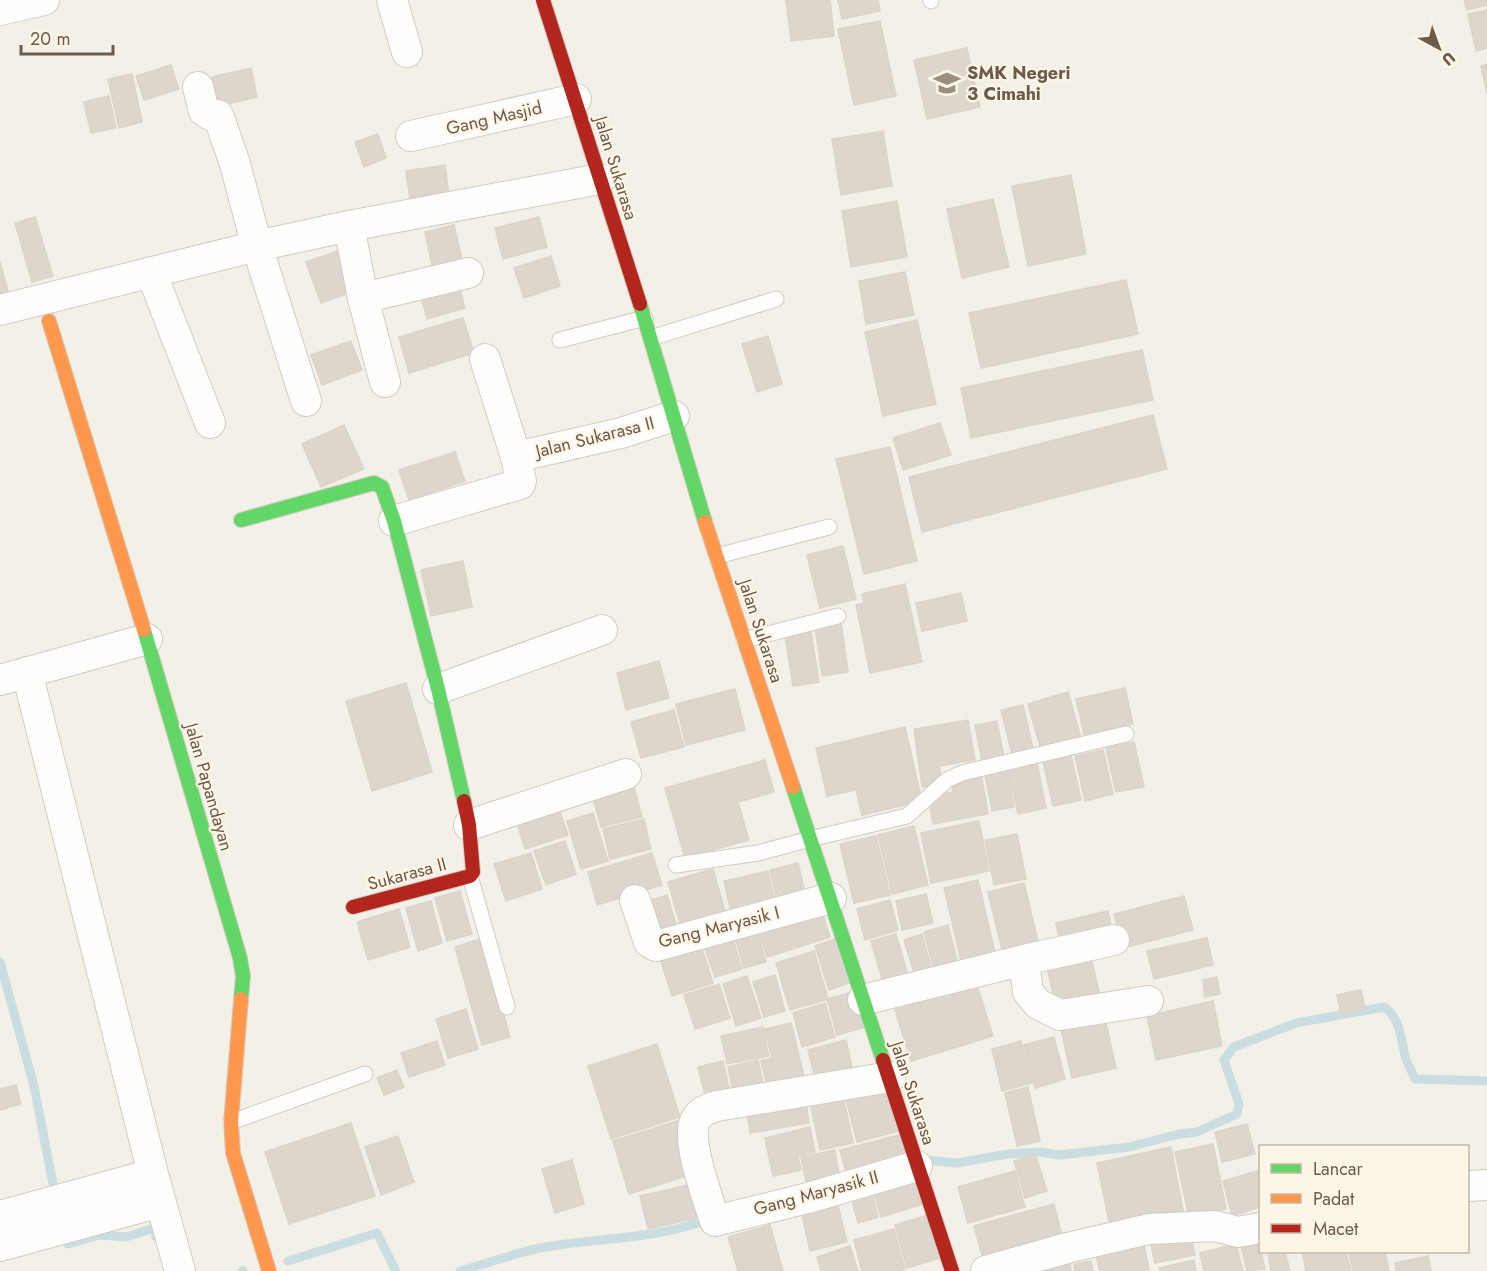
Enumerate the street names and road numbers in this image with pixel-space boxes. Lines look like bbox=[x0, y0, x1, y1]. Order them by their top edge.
street label: Gang Masjid bbox=[443, 94, 545, 142]
street label: Jalan Sukarasa bbox=[587, 111, 644, 223]
street label: Jalan Sukarasa II bbox=[531, 410, 657, 465]
street label: Jalan Sukarasa bbox=[731, 574, 790, 686]
street label: Jalan Papandayan bbox=[178, 718, 240, 854]
street label: Sukarasa II bbox=[365, 851, 449, 897]
street label: Gang Maryasik I bbox=[656, 899, 782, 955]
street label: Jalan Sukarasa bbox=[883, 1036, 942, 1148]
street label: Gang Maryasik II bbox=[751, 1164, 881, 1222]

